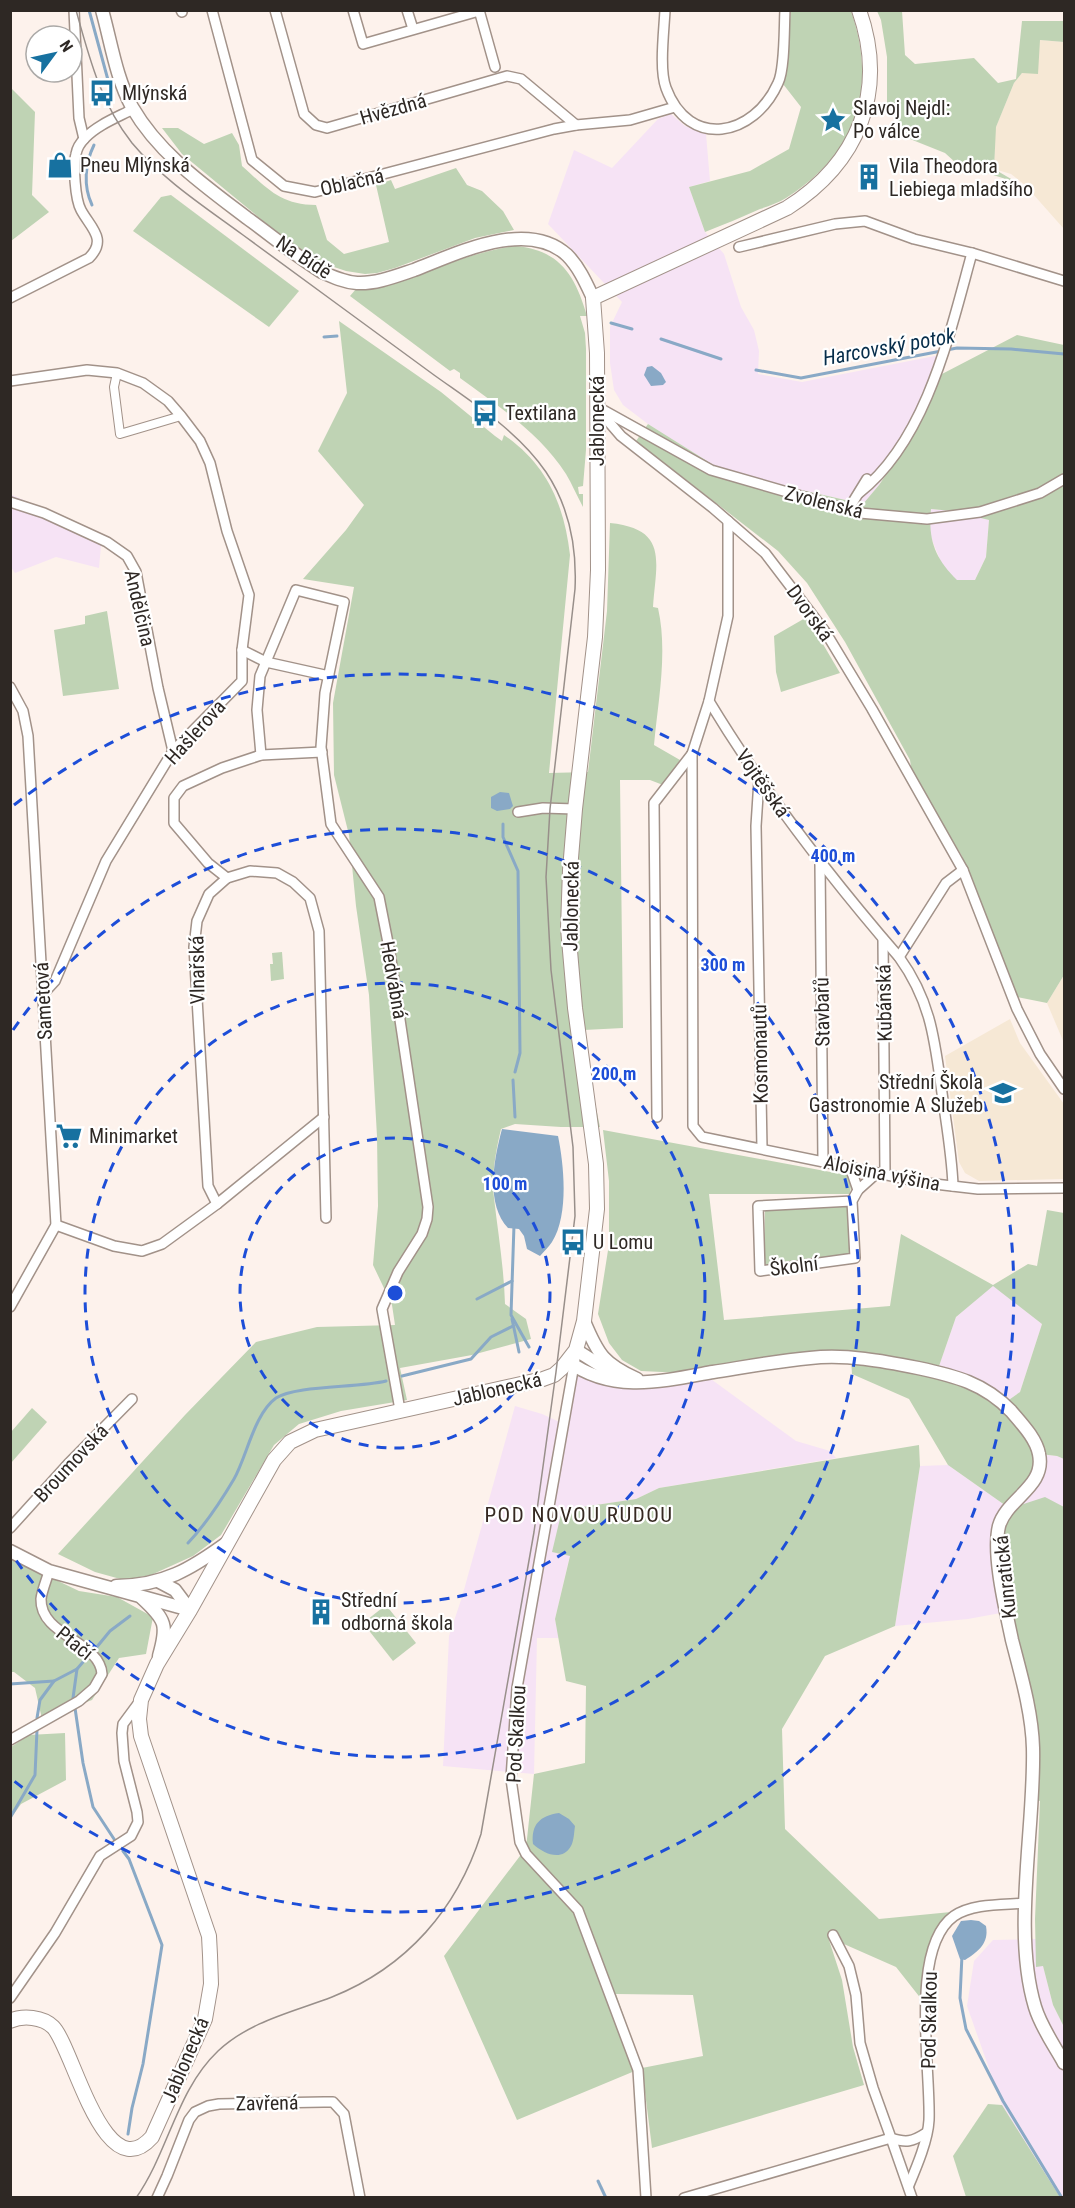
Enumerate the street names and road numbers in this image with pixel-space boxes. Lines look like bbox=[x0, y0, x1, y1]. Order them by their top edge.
street label: Hvězdná bbox=[357, 88, 429, 130]
street label: Oblačná bbox=[318, 163, 386, 201]
street label: Na Bídě bbox=[272, 230, 336, 284]
street label: Jablonecká bbox=[585, 376, 609, 466]
street label: Zvolenská bbox=[782, 481, 866, 523]
street label: Andělčina bbox=[120, 567, 160, 649]
street label: Dvorská bbox=[782, 580, 838, 646]
street label: Hašlerova bbox=[160, 695, 230, 769]
street label: Vojtěšská bbox=[731, 744, 795, 822]
street label: Jablonecká bbox=[558, 860, 584, 952]
street label: Vlnařská bbox=[184, 935, 210, 1005]
street label: Hedvábná bbox=[375, 939, 413, 1021]
street label: Sametová bbox=[29, 961, 57, 1041]
street label: Kubánská bbox=[871, 964, 897, 1042]
street label: Stavbařů bbox=[809, 977, 835, 1047]
street label: Kosmonautů bbox=[747, 1004, 773, 1104]
street label: Aloisina výšina bbox=[822, 1150, 942, 1196]
street label: Školní bbox=[769, 1251, 821, 1281]
street label: Jablonecká bbox=[450, 1367, 544, 1411]
street label: Broumovská bbox=[29, 1419, 113, 1507]
street label: Kunratická bbox=[989, 1534, 1021, 1620]
street label: Ptačí bbox=[52, 1621, 99, 1666]
street label: Pod Skalkou bbox=[501, 1685, 531, 1783]
street label: Pod Skalkou bbox=[916, 1971, 942, 2069]
street label: Jablonecká bbox=[156, 2014, 214, 2106]
street label: Zavřená bbox=[235, 2090, 299, 2116]

